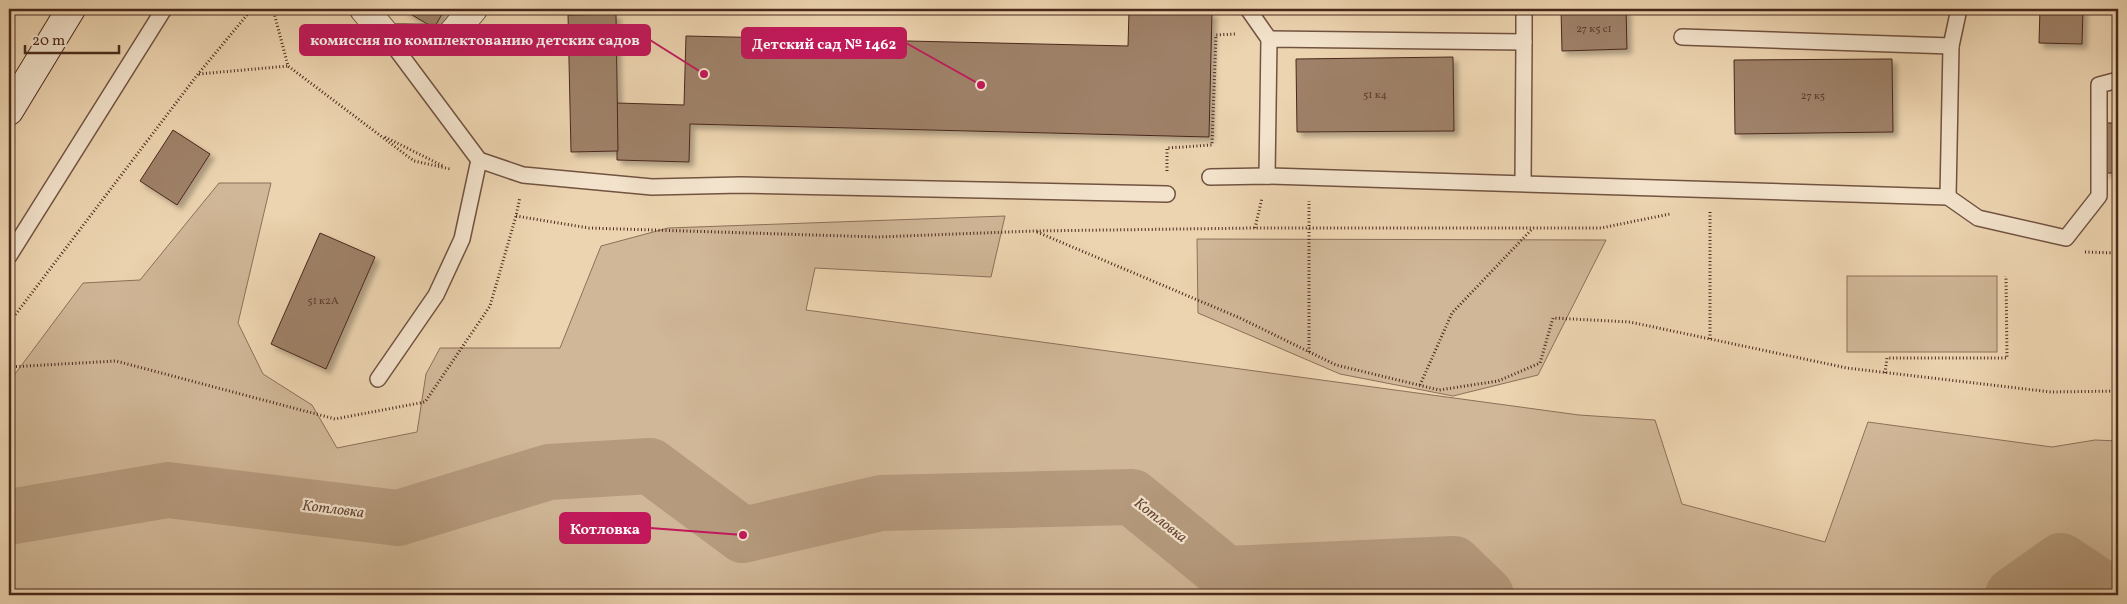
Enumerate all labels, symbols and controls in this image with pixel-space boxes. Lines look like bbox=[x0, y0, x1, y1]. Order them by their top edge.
scale bar bbox=[25, 22, 119, 54]
house number: 27 к5 с1 bbox=[1576, 22, 1612, 37]
callout: комиссия по комплектованию детских садов bbox=[300, 25, 650, 55]
callout: Детский сад № 1462 bbox=[742, 28, 906, 58]
text: 20 m bbox=[32, 31, 65, 52]
text: комиссия по комплектованию детских садов bbox=[310, 31, 640, 52]
text: Детский сад № 1462 bbox=[752, 35, 896, 56]
house number: 51 к4 bbox=[1363, 88, 1388, 103]
house number: 27 к5 bbox=[1801, 89, 1825, 104]
house number: 51 к2А bbox=[307, 294, 339, 309]
water label: Котловка bbox=[1129, 494, 1191, 548]
water label: Котловка bbox=[301, 496, 365, 524]
callout: Котловка bbox=[560, 513, 650, 543]
text: Котловка bbox=[570, 520, 640, 541]

